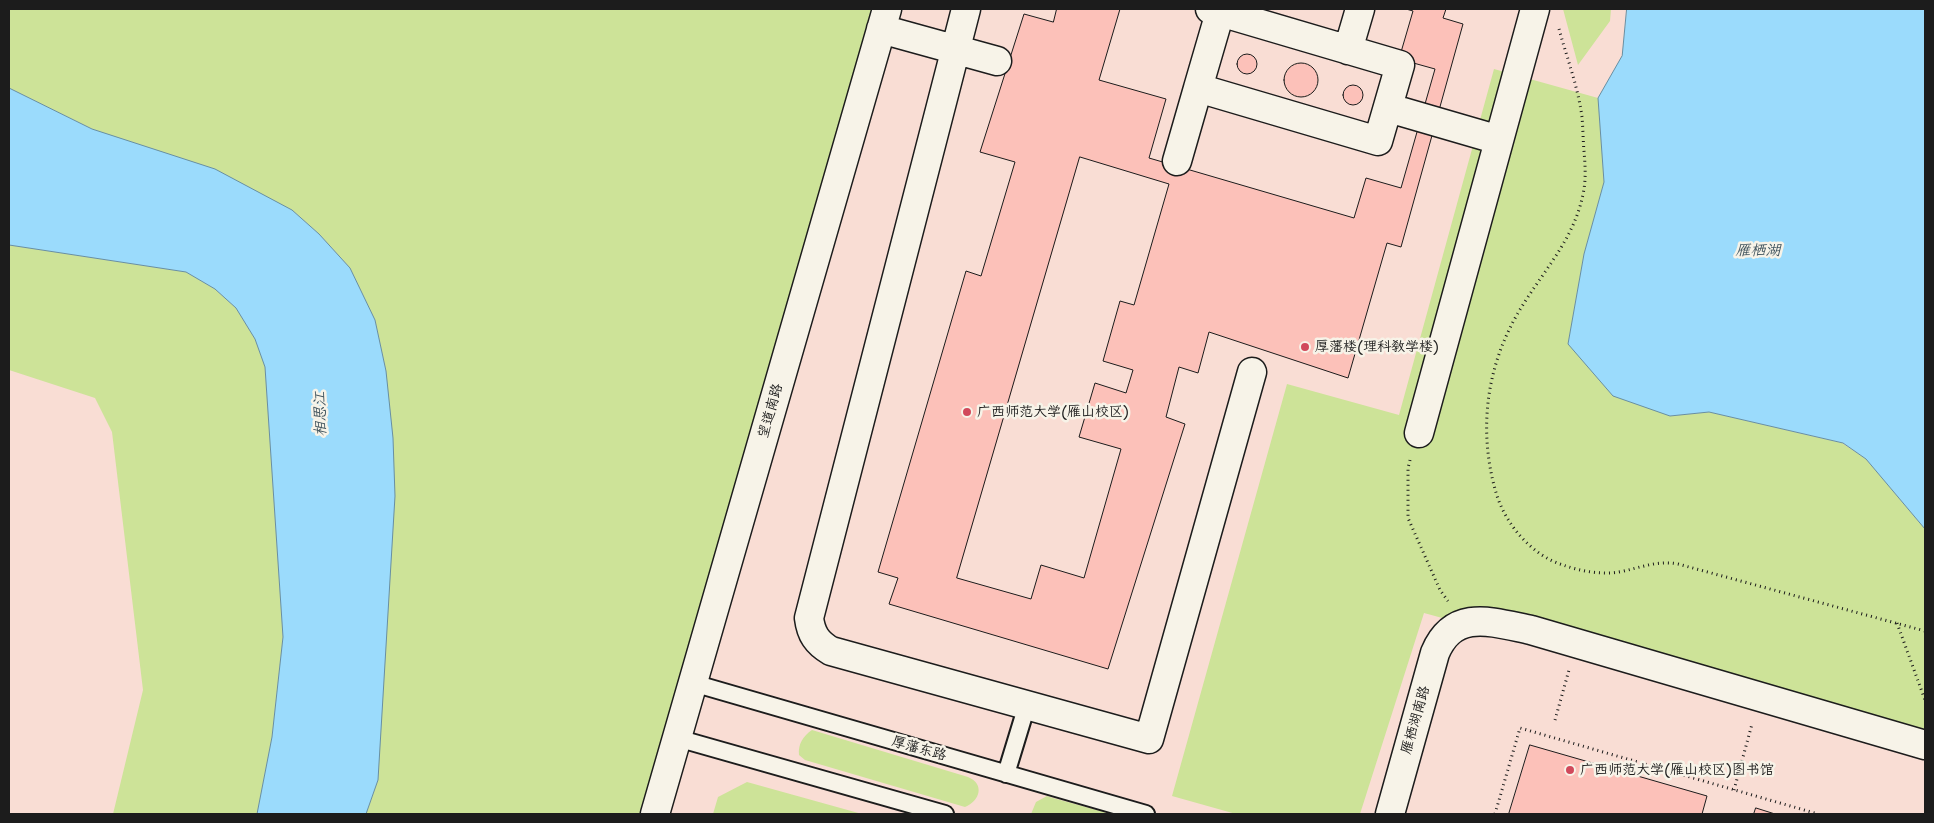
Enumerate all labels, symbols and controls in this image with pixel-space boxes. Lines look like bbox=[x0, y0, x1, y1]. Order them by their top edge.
water label: 雁栖湖 bbox=[1736, 242, 1780, 260]
place label: 厚藩楼(理科教学楼) bbox=[1315, 339, 1439, 355]
marker: 厚藩楼(理科教学楼) bbox=[1299, 341, 1311, 353]
street label: 望道南路 bbox=[755, 382, 787, 440]
water label: 相思江 bbox=[312, 391, 330, 437]
place label: 广西师范大学(雁山校区) bbox=[977, 404, 1129, 420]
marker: 广西师范大学(雁山校区) bbox=[961, 406, 973, 418]
street label: 雁栖湖南路 bbox=[1398, 684, 1434, 756]
street label: 厚藩东路 bbox=[890, 733, 948, 765]
place label: 广西师范大学(雁山校区)图书馆 bbox=[1580, 762, 1774, 778]
marker: 广西师范大学(雁山校区)图书馆 bbox=[1564, 764, 1576, 776]

